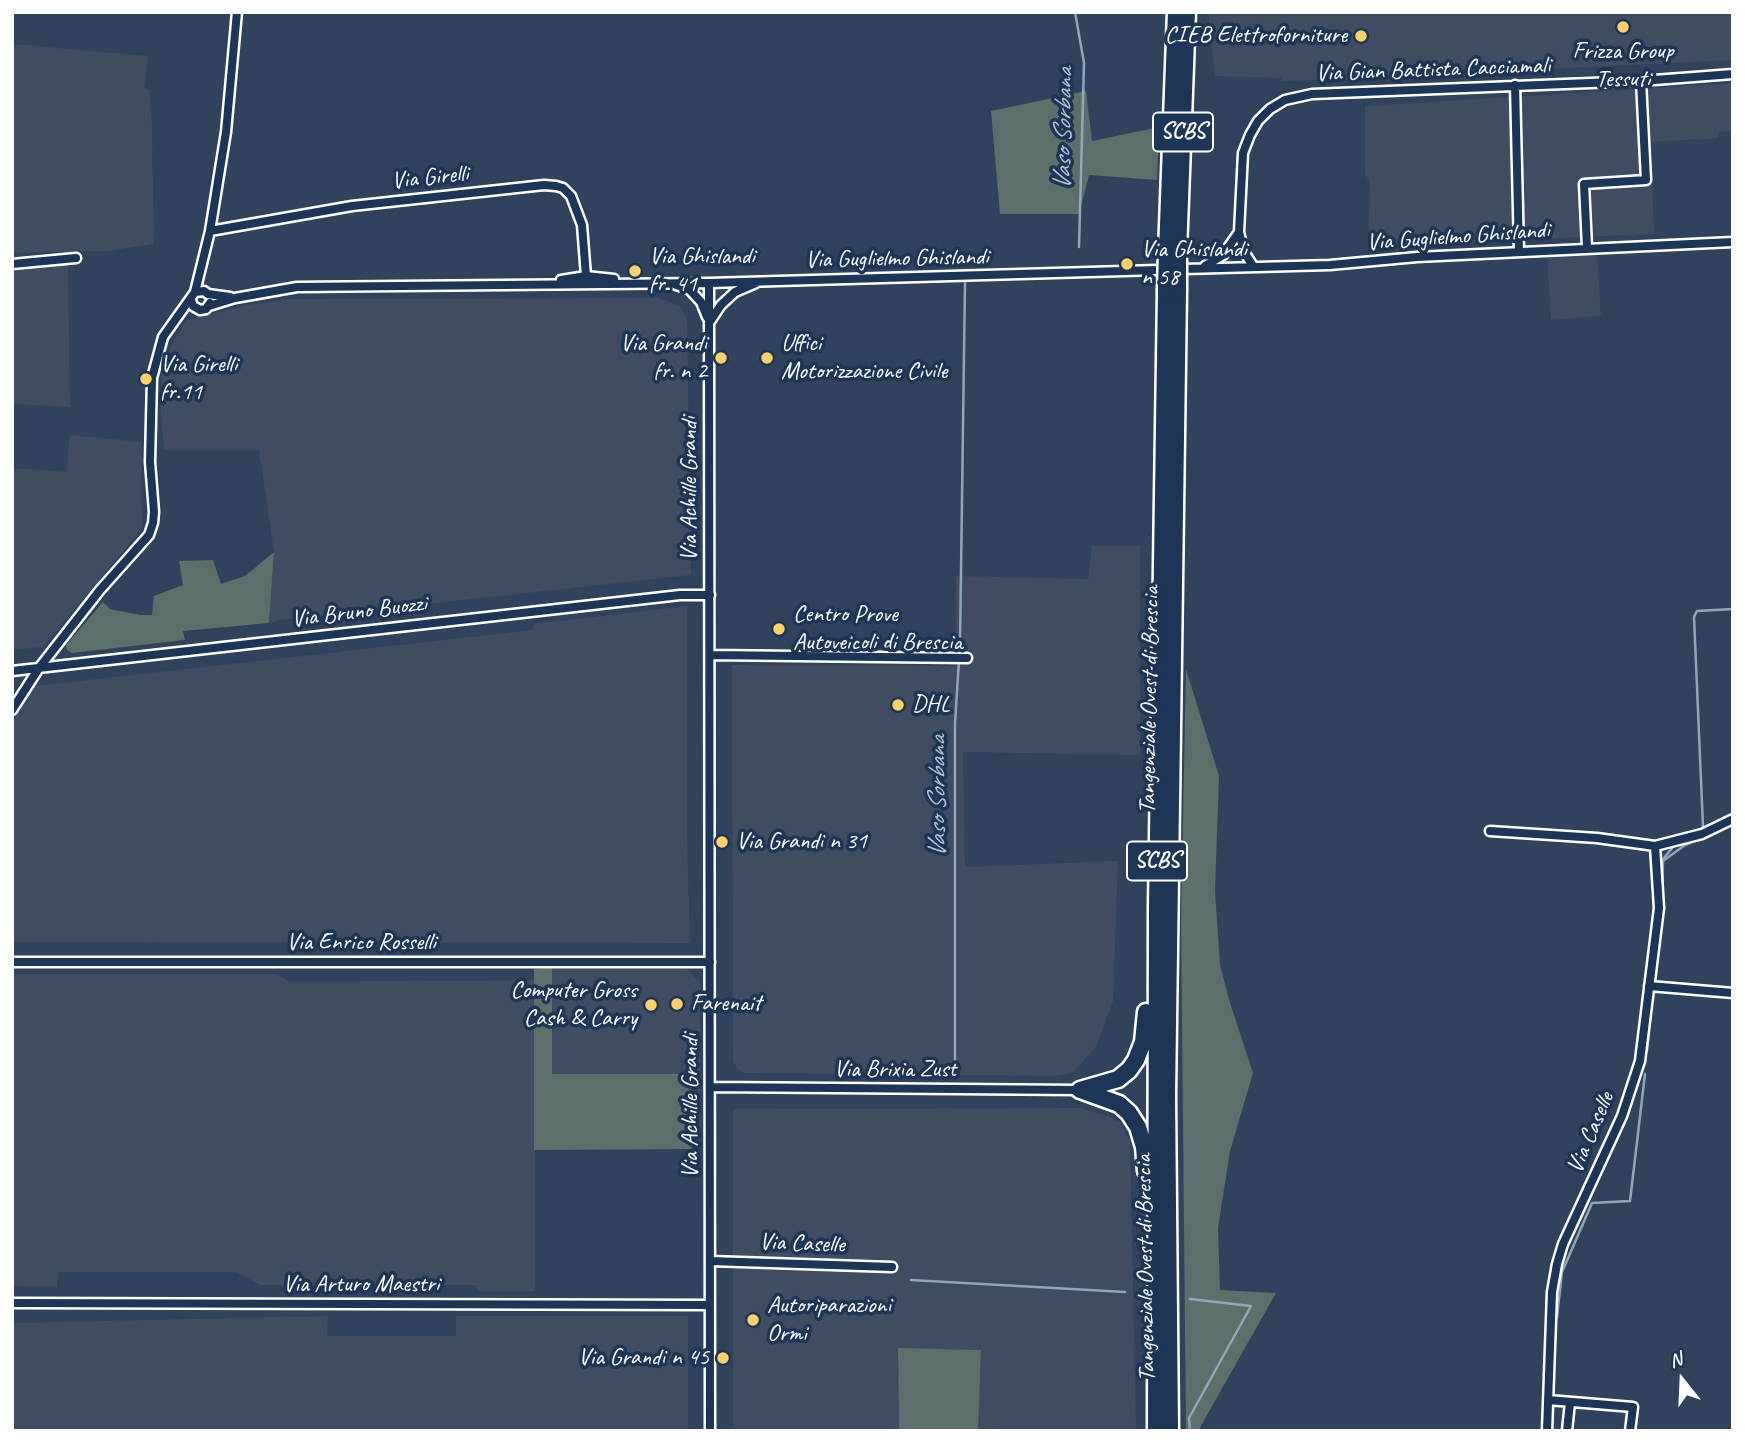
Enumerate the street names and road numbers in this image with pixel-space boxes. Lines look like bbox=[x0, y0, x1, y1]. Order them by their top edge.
street label: Via Gian Battista Cacciamali bbox=[1315, 52, 1551, 88]
road number: SCBS bbox=[1153, 113, 1213, 152]
street label: Via Girelli bbox=[390, 160, 470, 196]
street label: Via Guglielmo Ghislandi bbox=[1365, 216, 1551, 258]
street label: Via Guglielmo Ghislandi bbox=[805, 243, 989, 275]
street label: Via Achille Grandi bbox=[676, 417, 704, 561]
street label: Tangenziale Ovest di Brescia bbox=[1134, 586, 1166, 814]
street label: Via Bruno Buozzi bbox=[290, 589, 428, 635]
road number: SCBS bbox=[1127, 842, 1187, 880]
street label: Via Enrico Rosselli bbox=[286, 929, 436, 957]
street label: Via Achille Grandi bbox=[677, 1034, 705, 1178]
street label: Via Brixia Zust bbox=[834, 1056, 956, 1084]
street label: Via Caselle bbox=[1561, 1088, 1621, 1178]
street label: Tangenziale Ovest di Brescia bbox=[1130, 1154, 1162, 1382]
street label: Via Caselle bbox=[759, 1228, 845, 1260]
street label: Via Arturo Maestri bbox=[283, 1271, 439, 1299]

